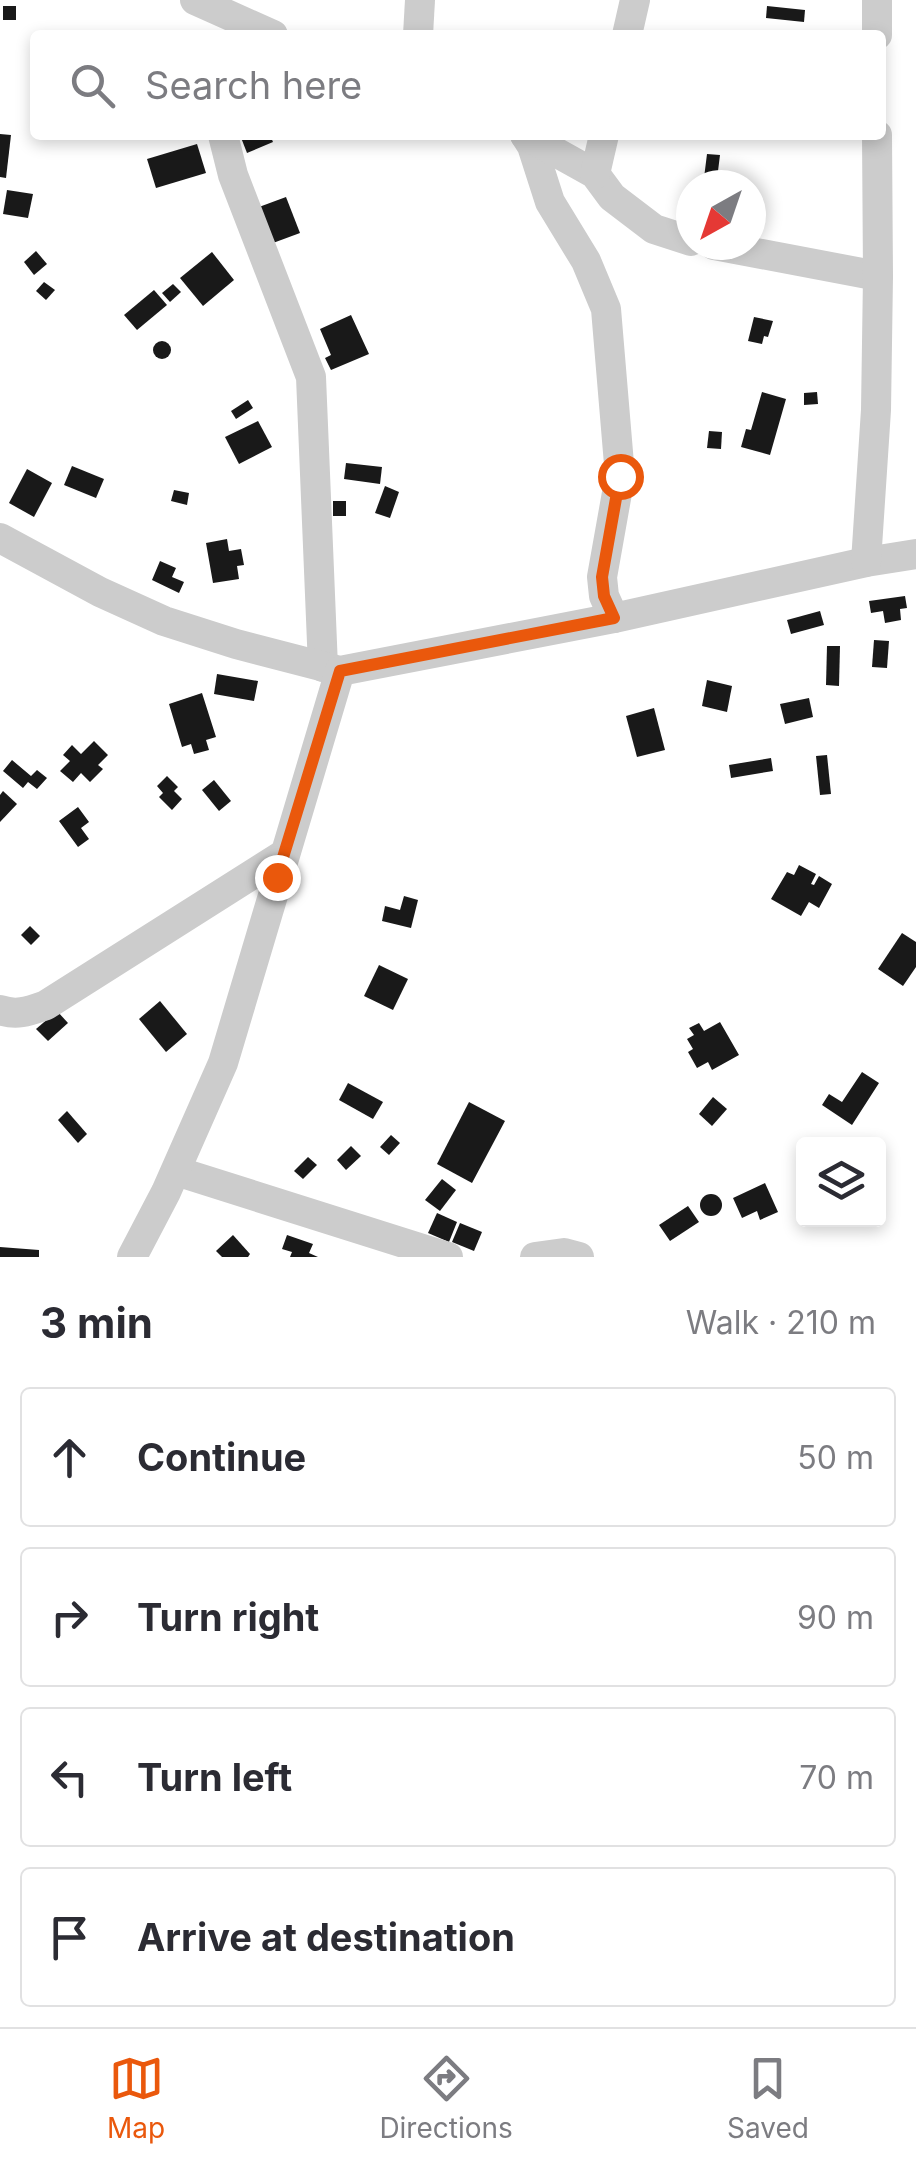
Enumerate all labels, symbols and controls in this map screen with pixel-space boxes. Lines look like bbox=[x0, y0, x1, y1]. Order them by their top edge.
search box bbox=[30, 30, 886, 140]
icon: search bbox=[65, 58, 120, 113]
text: Search here bbox=[145, 62, 362, 108]
north arrow bbox=[676, 170, 766, 260]
route start bbox=[598, 454, 644, 500]
route end bbox=[255, 855, 301, 901]
map controls bbox=[796, 1137, 886, 1227]
button: layers bbox=[796, 1137, 886, 1227]
text: 3 min bbox=[40, 1297, 153, 1348]
text: Walk · 210 m bbox=[686, 1303, 876, 1342]
icon: ahead bbox=[42, 1430, 97, 1485]
text: Continue bbox=[137, 1434, 306, 1480]
text: 50 m bbox=[797, 1438, 874, 1477]
icon: right bbox=[42, 1590, 97, 1645]
text: Turn right bbox=[137, 1594, 319, 1640]
text: 90 m bbox=[797, 1598, 874, 1637]
icon: left bbox=[42, 1750, 97, 1805]
text: Turn left bbox=[137, 1754, 292, 1800]
text: 70 m bbox=[799, 1758, 874, 1797]
icon: arrive bbox=[42, 1910, 97, 1965]
text: Arrive at destination bbox=[137, 1914, 515, 1960]
tab: Map bbox=[107, 2051, 165, 2145]
tab: Directions bbox=[379, 2051, 513, 2145]
tab: Saved bbox=[727, 2051, 809, 2145]

